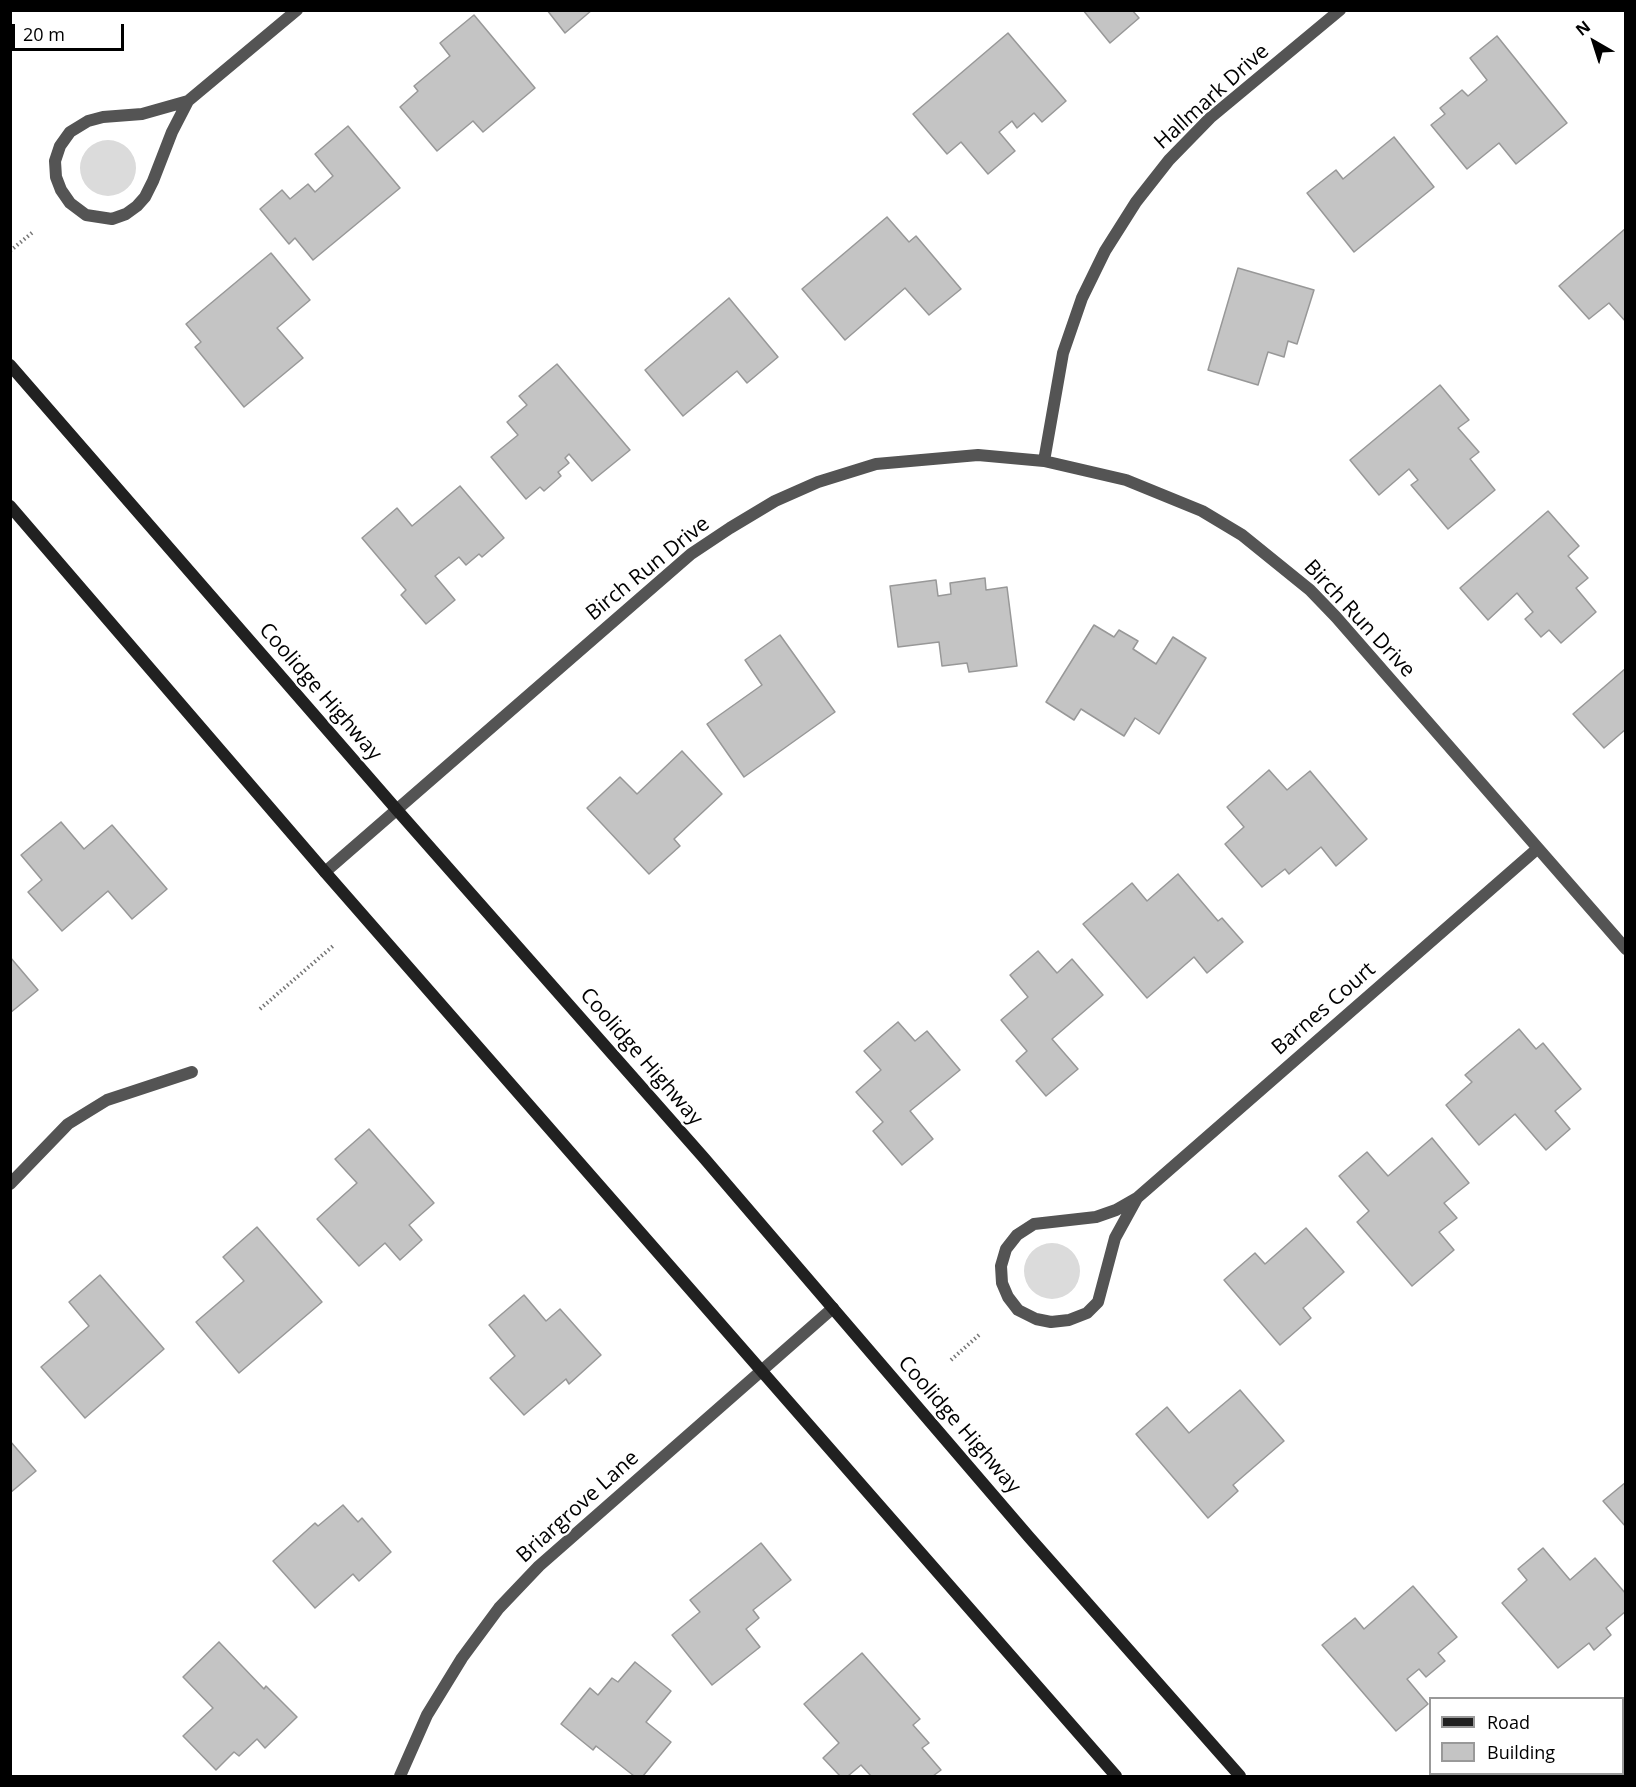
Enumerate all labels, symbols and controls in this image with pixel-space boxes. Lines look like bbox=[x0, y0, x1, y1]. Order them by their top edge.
scale bar bbox=[15, 12, 128, 50]
north arrow bbox=[1564, 12, 1624, 72]
text: N bbox=[1571, 15, 1595, 41]
text: 20 m bbox=[23, 22, 65, 46]
street label: Hallmark Drive bbox=[1150, 39, 1274, 155]
street label: Birch Run Drive bbox=[581, 512, 715, 626]
street label: Birch Run Drive bbox=[1298, 555, 1420, 683]
street label: Coolidge Highway bbox=[253, 618, 387, 766]
street label: Barnes Court bbox=[1267, 957, 1381, 1061]
street label: Coolidge Highway bbox=[574, 983, 708, 1131]
street label: Coolidge Highway bbox=[892, 1351, 1026, 1499]
street label: Briargrove Lane bbox=[512, 1446, 644, 1568]
legend bbox=[1429, 1697, 1624, 1775]
text: Road bbox=[1487, 1710, 1530, 1734]
text: Building bbox=[1487, 1740, 1555, 1764]

